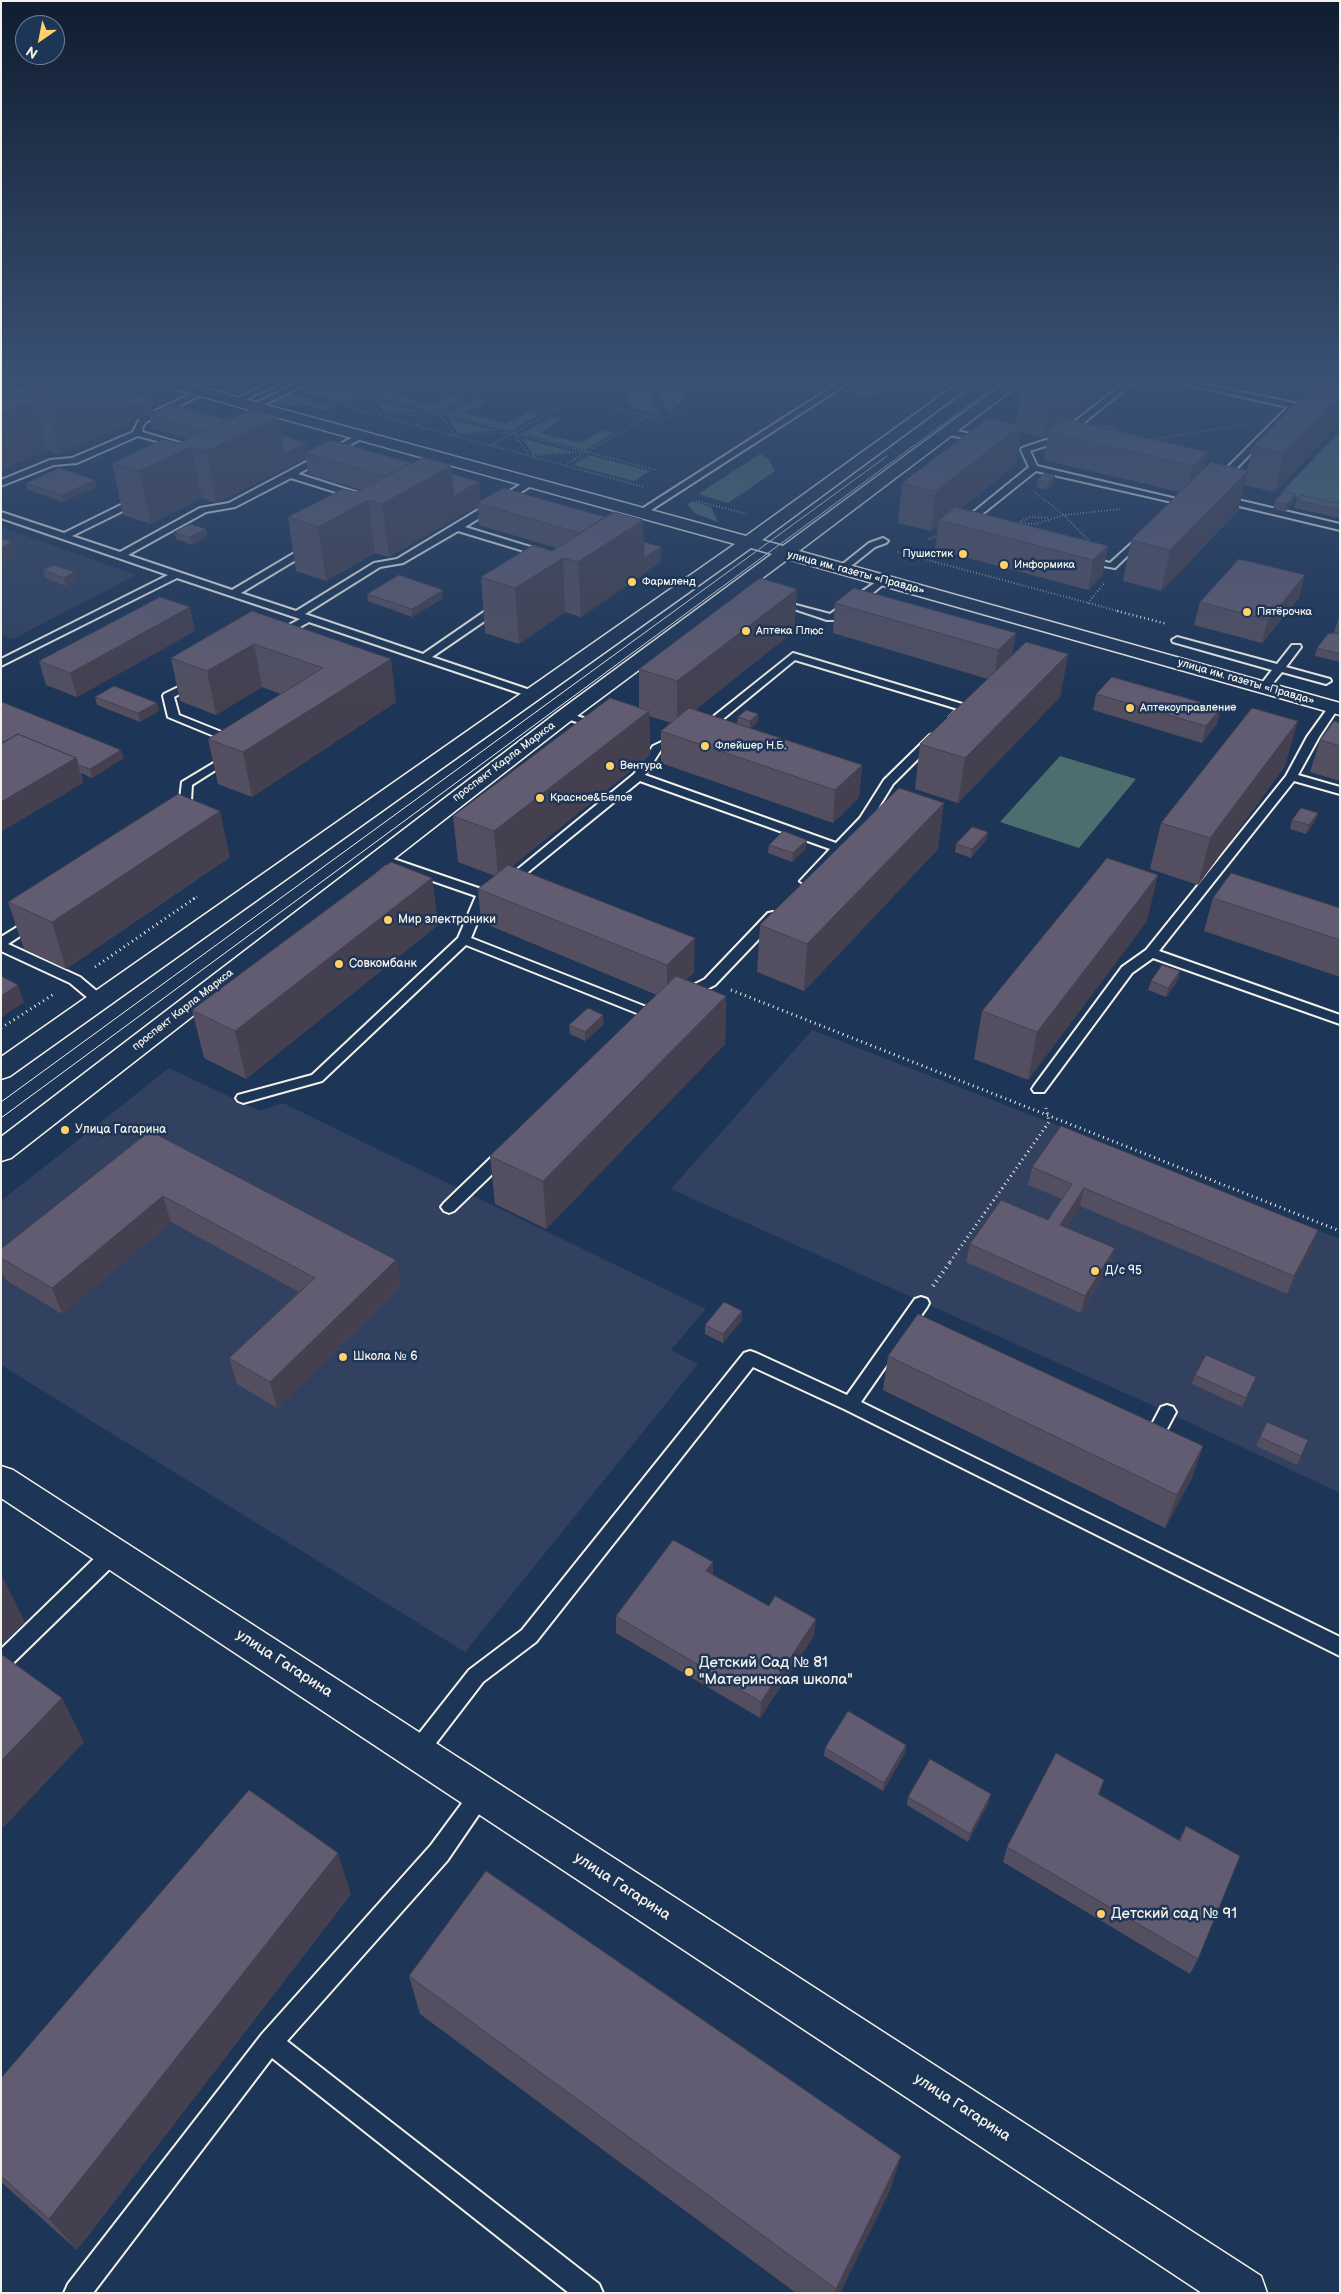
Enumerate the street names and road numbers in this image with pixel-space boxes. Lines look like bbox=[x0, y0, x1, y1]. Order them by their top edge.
street label: улица им. газеты «Правда» bbox=[786, 548, 926, 598]
street label: улица им. газеты «Правда» bbox=[1176, 656, 1316, 708]
street label: проспект Карла Маркса bbox=[450, 719, 558, 805]
street label: проспект Карла Маркса bbox=[130, 966, 236, 1054]
street label: улица Гагарина bbox=[232, 1626, 336, 1702]
street label: улица Гагарина bbox=[570, 1849, 674, 1925]
street label: улица Гагарина bbox=[910, 2070, 1014, 2146]

